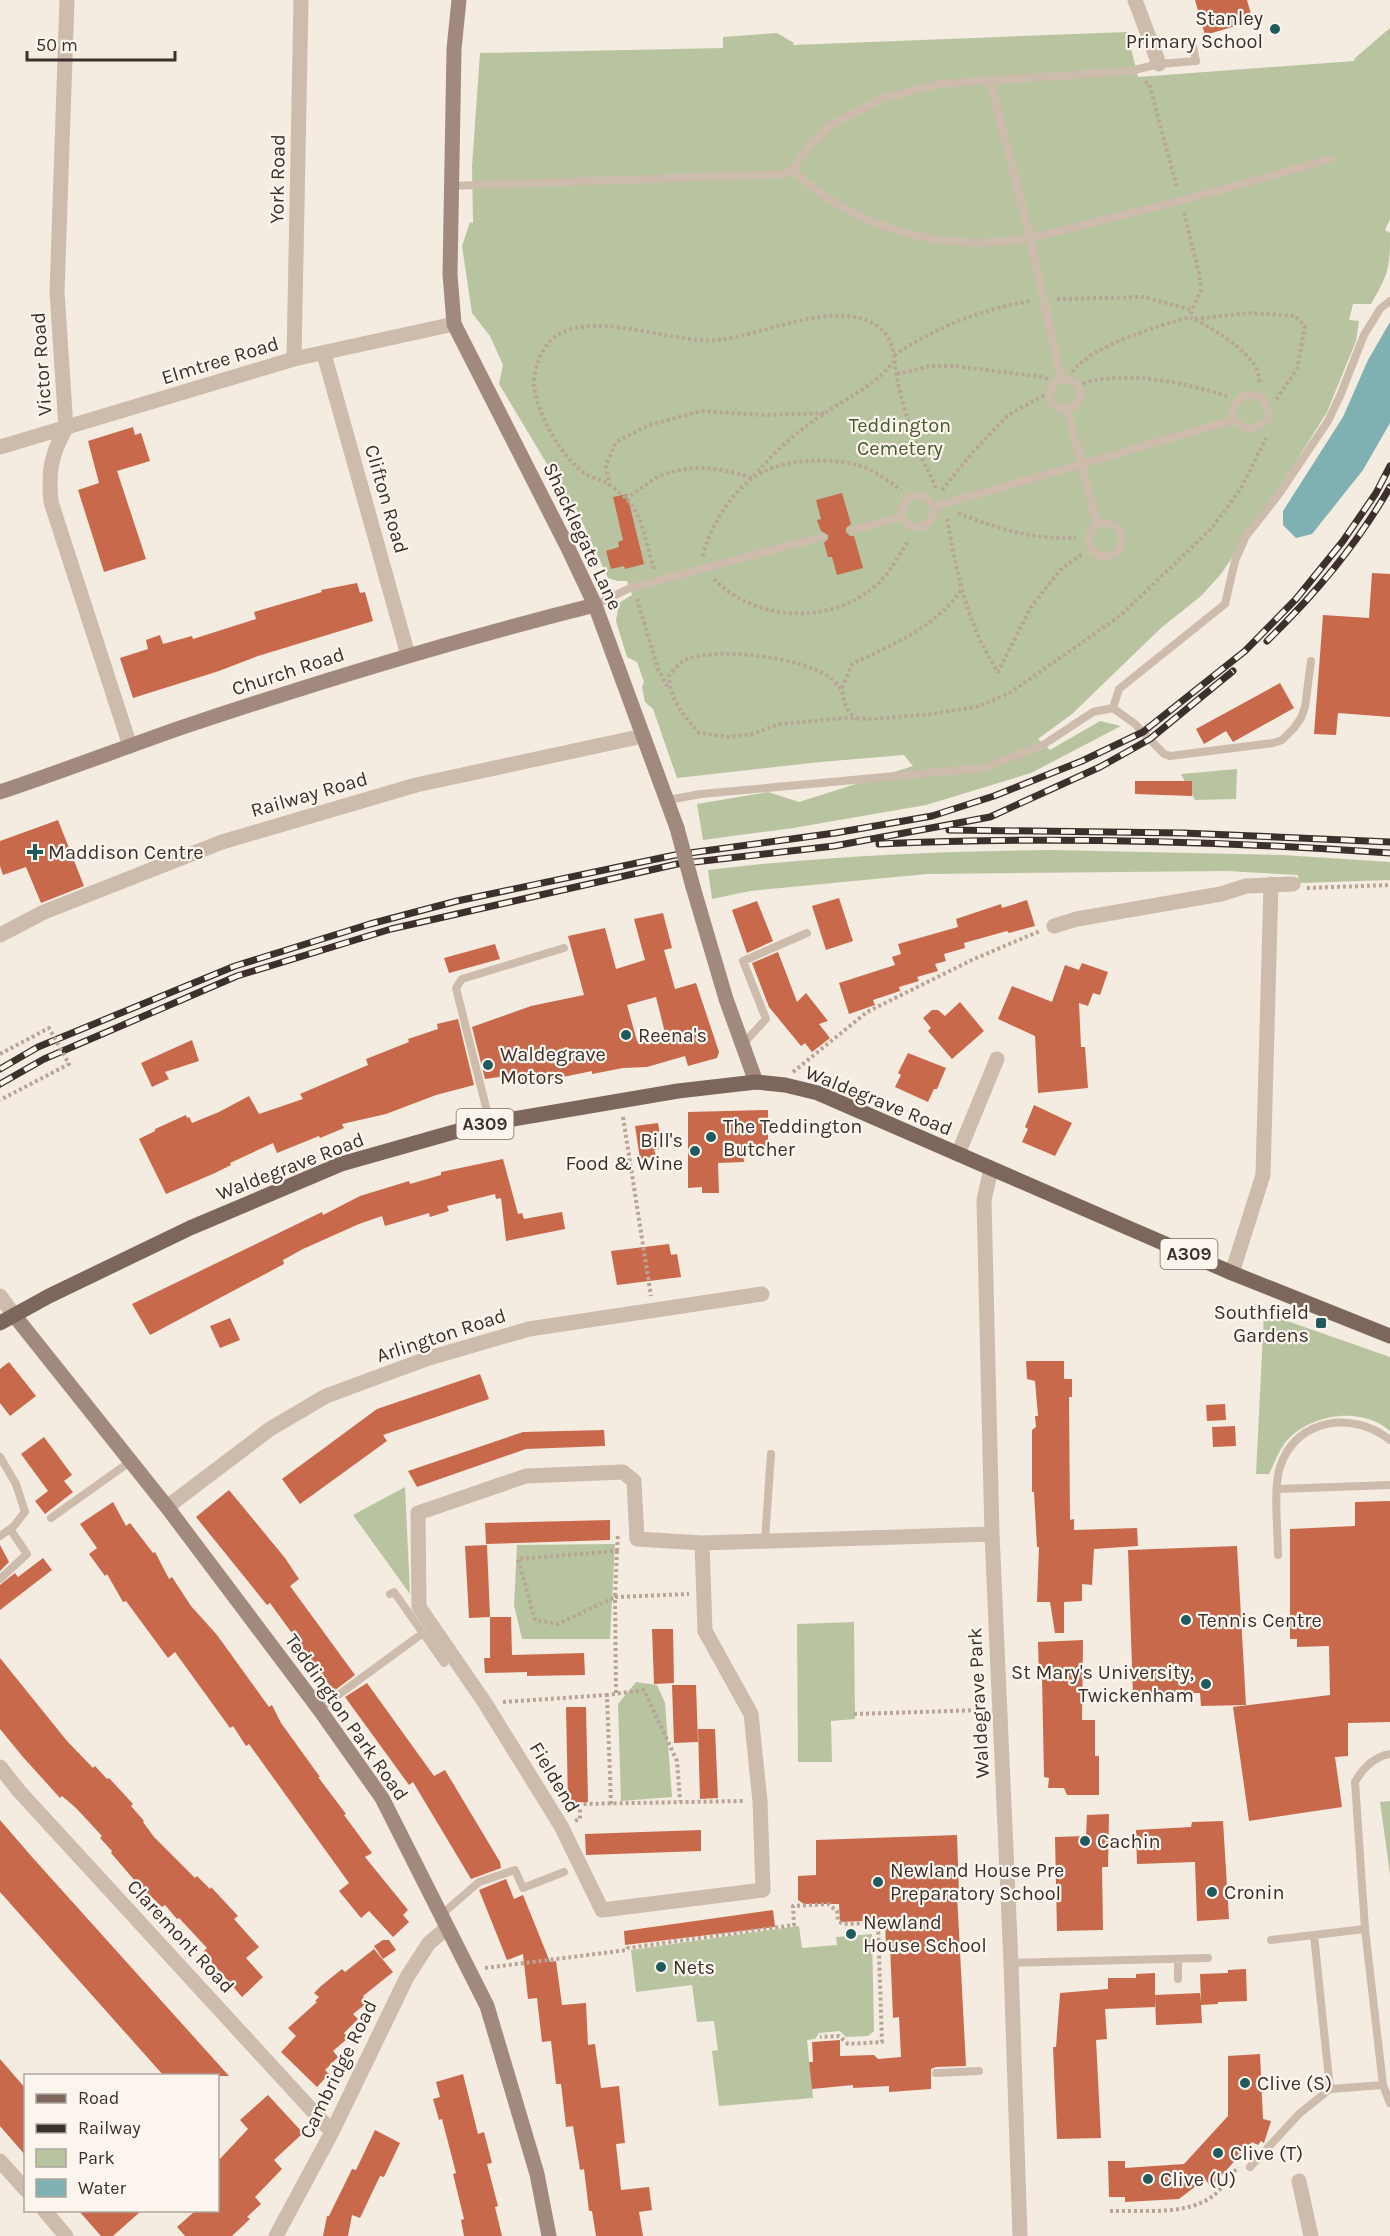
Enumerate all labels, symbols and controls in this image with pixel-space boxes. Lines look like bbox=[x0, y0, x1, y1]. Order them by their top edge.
place label: Stanley Primary School bbox=[1126, 7, 1263, 53]
marker: Stanley Primary School bbox=[1268, 22, 1282, 36]
scale bar bbox=[27, 24, 176, 62]
text: 50 m bbox=[36, 34, 78, 56]
street label: York Road bbox=[265, 134, 290, 224]
street label: Victor Road bbox=[26, 311, 57, 417]
street label: Elmtree Road bbox=[159, 332, 282, 389]
park label: Teddington Cemetery bbox=[849, 414, 951, 460]
street label: Clifton Road bbox=[360, 442, 413, 556]
street label: Shacklegate Lane bbox=[538, 459, 627, 614]
street label: Church Road bbox=[229, 642, 347, 700]
street label: Railway Road bbox=[248, 767, 370, 822]
place label: Maddison Centre bbox=[48, 841, 204, 864]
marker: Maddison Centre bbox=[26, 843, 44, 861]
place label: Reena's bbox=[638, 1024, 707, 1047]
marker: Reena's bbox=[619, 1028, 633, 1042]
place label: Waldegrave Motors bbox=[500, 1043, 606, 1089]
marker: Waldegrave Motors bbox=[481, 1058, 495, 1072]
street label: Waldegrave Road bbox=[802, 1060, 956, 1140]
road number: A309 bbox=[456, 1109, 514, 1139]
place label: The Teddington Butcher bbox=[723, 1115, 862, 1161]
street label: Waldegrave Road bbox=[213, 1128, 367, 1205]
place label: Bill's Food & Wine bbox=[565, 1129, 683, 1175]
marker: The Teddington Butcher bbox=[704, 1130, 718, 1144]
marker: Bill's Food & Wine bbox=[688, 1144, 702, 1158]
road number: A309 bbox=[1160, 1239, 1218, 1269]
place label: Southfield Gardens bbox=[1214, 1301, 1309, 1347]
street label: Arlington Road bbox=[373, 1304, 509, 1367]
marker: Southfield Gardens bbox=[1314, 1316, 1328, 1330]
place label: Tennis Centre bbox=[1198, 1609, 1322, 1632]
marker: Tennis Centre bbox=[1179, 1613, 1193, 1627]
street label: Waldegrave Park bbox=[963, 1627, 994, 1779]
street label: Teddington Park Road bbox=[280, 1629, 413, 1805]
place label: St Mary's University, Twickenham bbox=[1011, 1661, 1194, 1707]
marker: St Mary's University, Twickenham bbox=[1199, 1677, 1213, 1691]
street label: Fieldend bbox=[525, 1738, 585, 1817]
place label: Cachin bbox=[1097, 1830, 1161, 1853]
marker: Cachin bbox=[1078, 1834, 1092, 1848]
place label: Newland House Pre Preparatory School bbox=[890, 1859, 1064, 1905]
street label: Claremont Road bbox=[122, 1875, 239, 1998]
marker: Newland House Pre Preparatory School bbox=[871, 1875, 885, 1889]
place label: Cronin bbox=[1224, 1881, 1285, 1904]
marker: Cronin bbox=[1205, 1885, 1219, 1899]
place label: Newland House School bbox=[863, 1911, 987, 1957]
marker: Newland House School bbox=[844, 1927, 858, 1941]
place label: Nets bbox=[673, 1956, 715, 1979]
marker: Nets bbox=[654, 1960, 668, 1974]
street label: Cambridge Road bbox=[295, 1996, 382, 2142]
place label: Clive (S) bbox=[1257, 2072, 1332, 2095]
legend bbox=[24, 2074, 219, 2212]
marker: Clive (S) bbox=[1238, 2076, 1252, 2090]
text: Road bbox=[78, 2087, 119, 2109]
text: Railway bbox=[78, 2117, 141, 2139]
place label: Clive (T) bbox=[1230, 2142, 1303, 2165]
marker: Clive (T) bbox=[1211, 2146, 1225, 2160]
text: Park bbox=[78, 2147, 115, 2169]
place label: Clive (U) bbox=[1160, 2168, 1236, 2191]
marker: Clive (U) bbox=[1141, 2172, 1155, 2186]
text: Water bbox=[78, 2177, 126, 2199]

